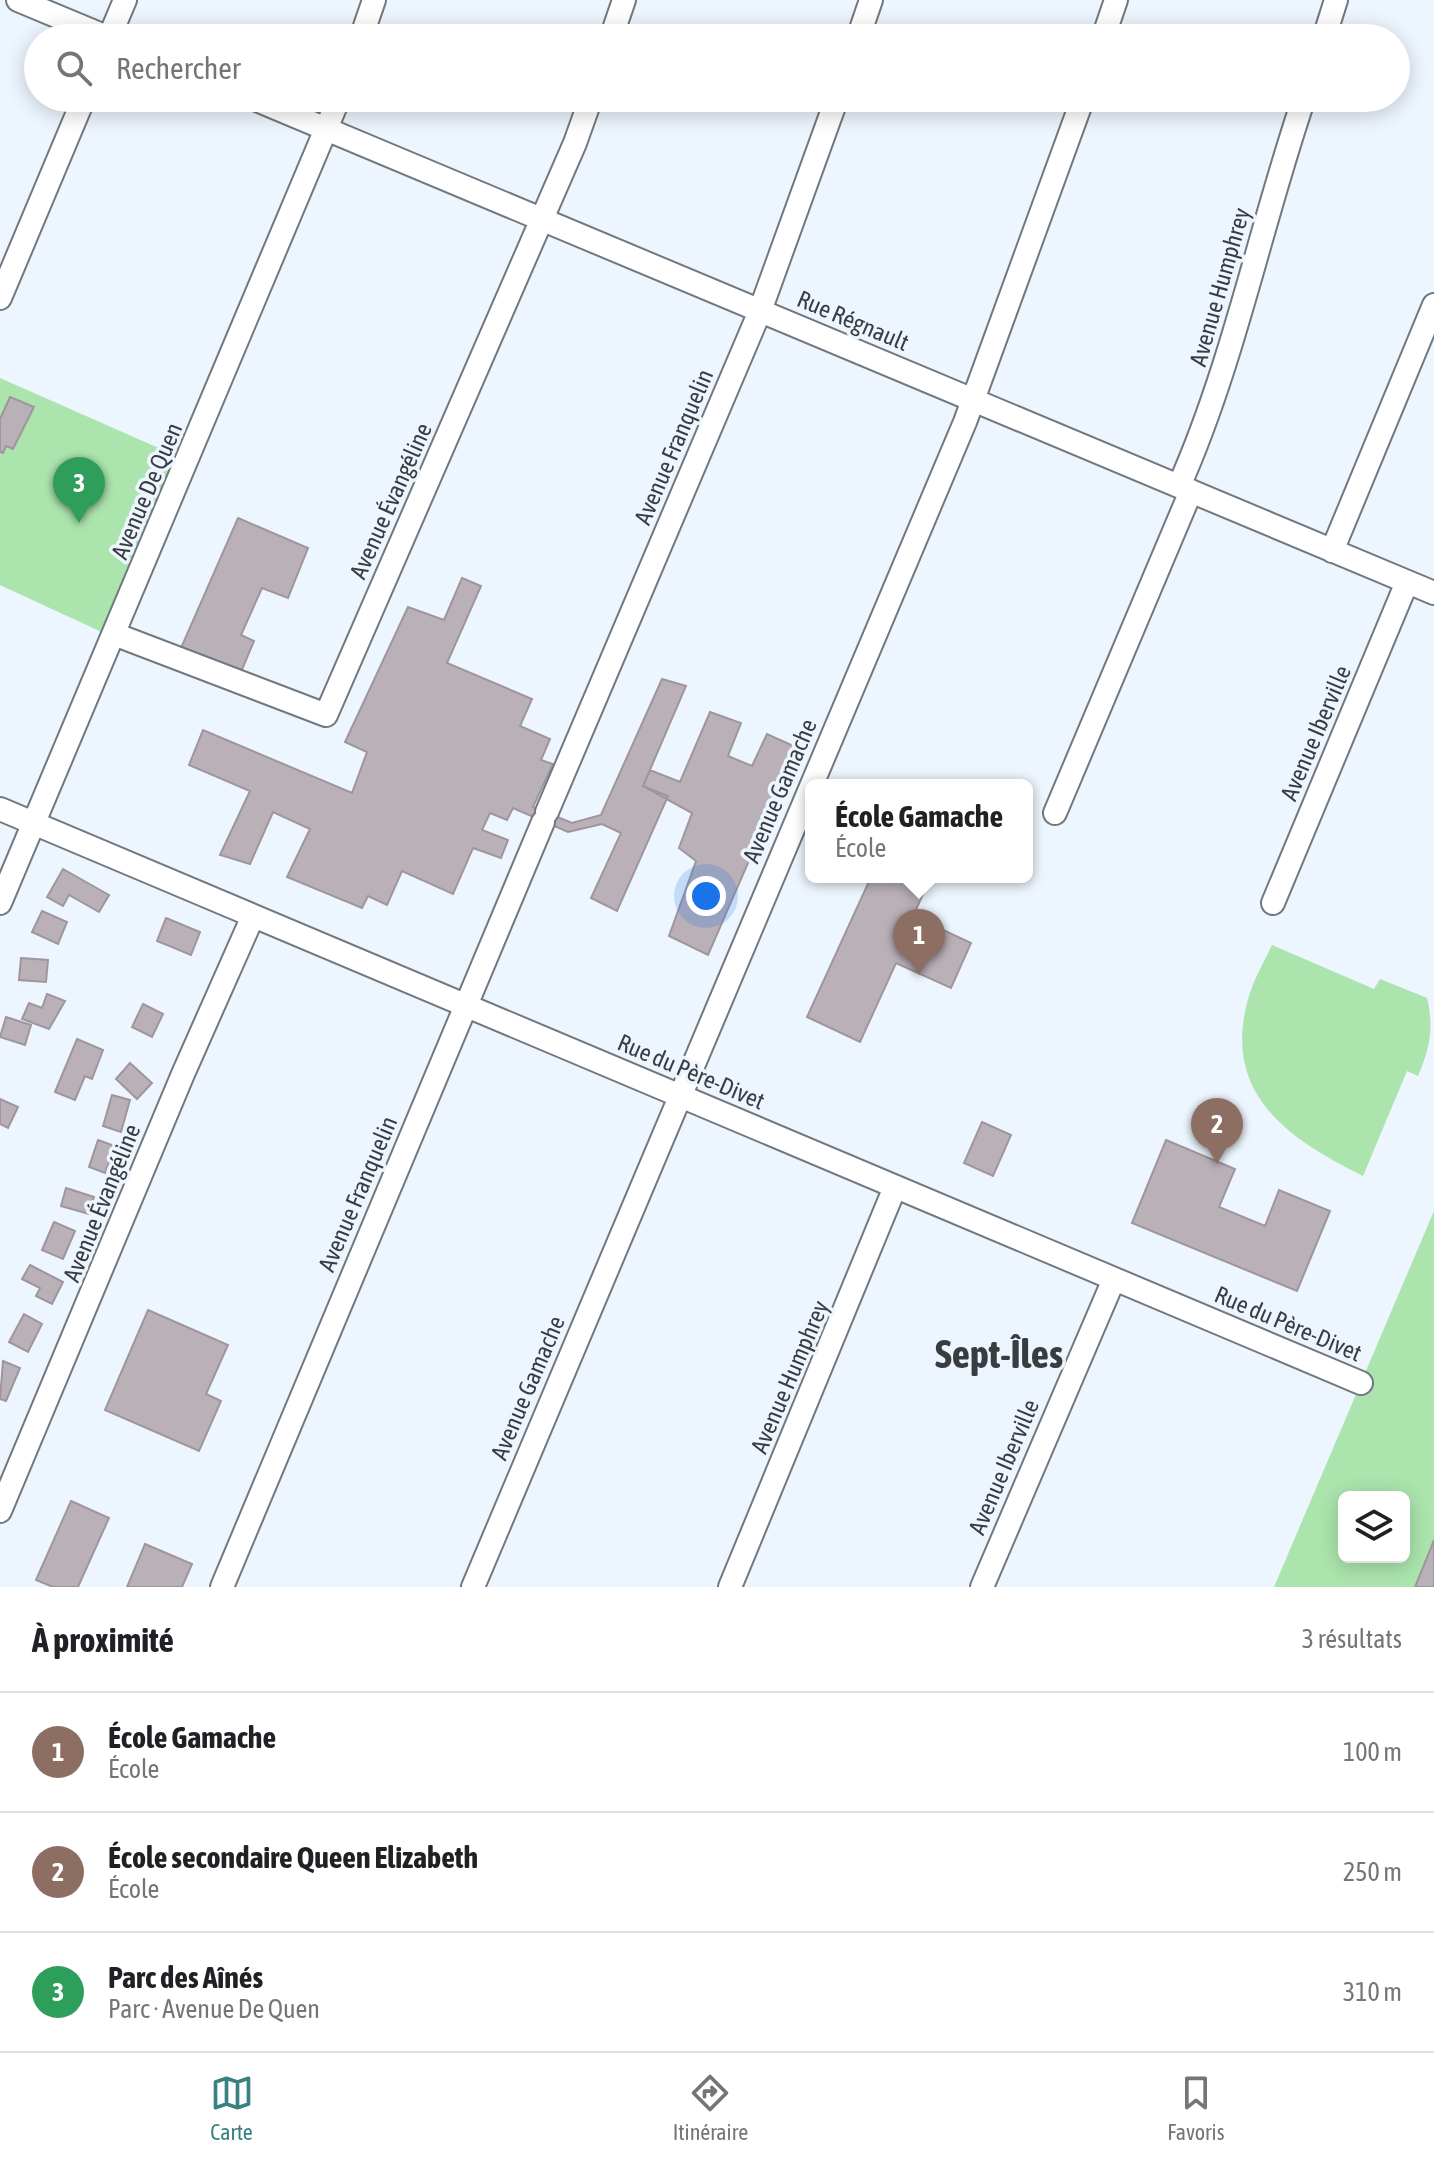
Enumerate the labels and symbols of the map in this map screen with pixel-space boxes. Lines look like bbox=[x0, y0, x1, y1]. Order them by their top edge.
street label: Avenue Humphrey bbox=[1184, 205, 1255, 369]
street label: Rue Régnault bbox=[793, 285, 913, 356]
street label: Avenue Franquelin bbox=[629, 365, 718, 528]
street label: Avenue De Quen bbox=[106, 419, 187, 563]
street label: Avenue Évangéline bbox=[344, 419, 437, 583]
pin: 3 bbox=[53, 457, 105, 523]
street label: Avenue Iberville bbox=[1275, 661, 1356, 804]
street label: Avenue Gamache bbox=[737, 715, 822, 867]
your location bbox=[686, 876, 726, 916]
pin: 1 bbox=[893, 909, 945, 975]
street label: Rue du Père-Divet bbox=[614, 1028, 769, 1115]
pin: 2 bbox=[1191, 1098, 1243, 1164]
street label: Avenue Franquelin bbox=[313, 1112, 402, 1275]
street label: Avenue Évangéline bbox=[58, 1120, 145, 1286]
street label: Rue du Père-Divet bbox=[1211, 1280, 1366, 1367]
street label: Avenue Humphrey bbox=[745, 1296, 834, 1457]
street label: Avenue Gamache bbox=[485, 1312, 570, 1464]
district label: Sept-Îles bbox=[935, 1331, 1063, 1376]
street label: Avenue Iberville bbox=[963, 1395, 1044, 1538]

